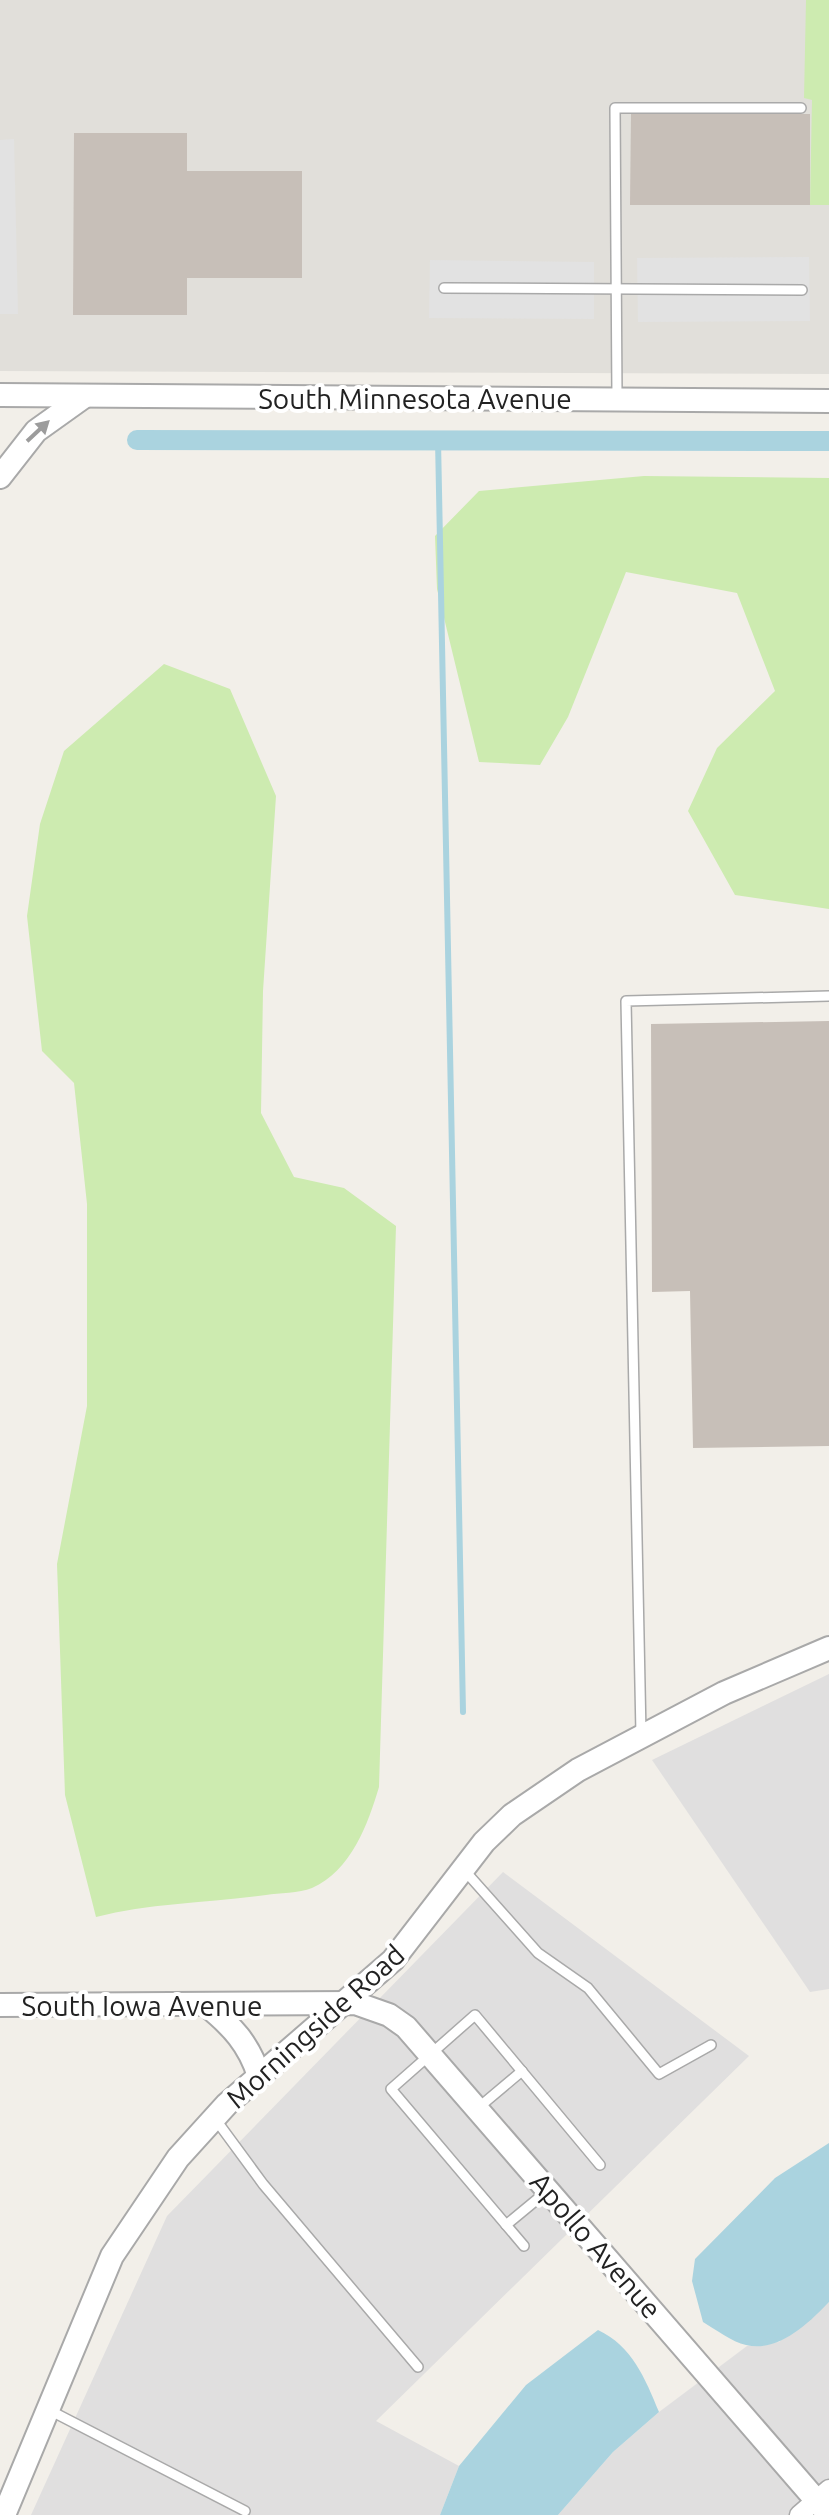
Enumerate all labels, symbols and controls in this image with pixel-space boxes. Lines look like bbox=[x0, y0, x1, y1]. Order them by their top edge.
street label: South Minnesota Avenue bbox=[258, 383, 572, 414]
one-way arrow bbox=[25, 421, 50, 443]
street label: Morningside Road bbox=[220, 1938, 410, 2114]
street label: South Iowa Avenue bbox=[22, 1990, 262, 2021]
street label: Apollo Avenue bbox=[524, 2166, 668, 2324]

